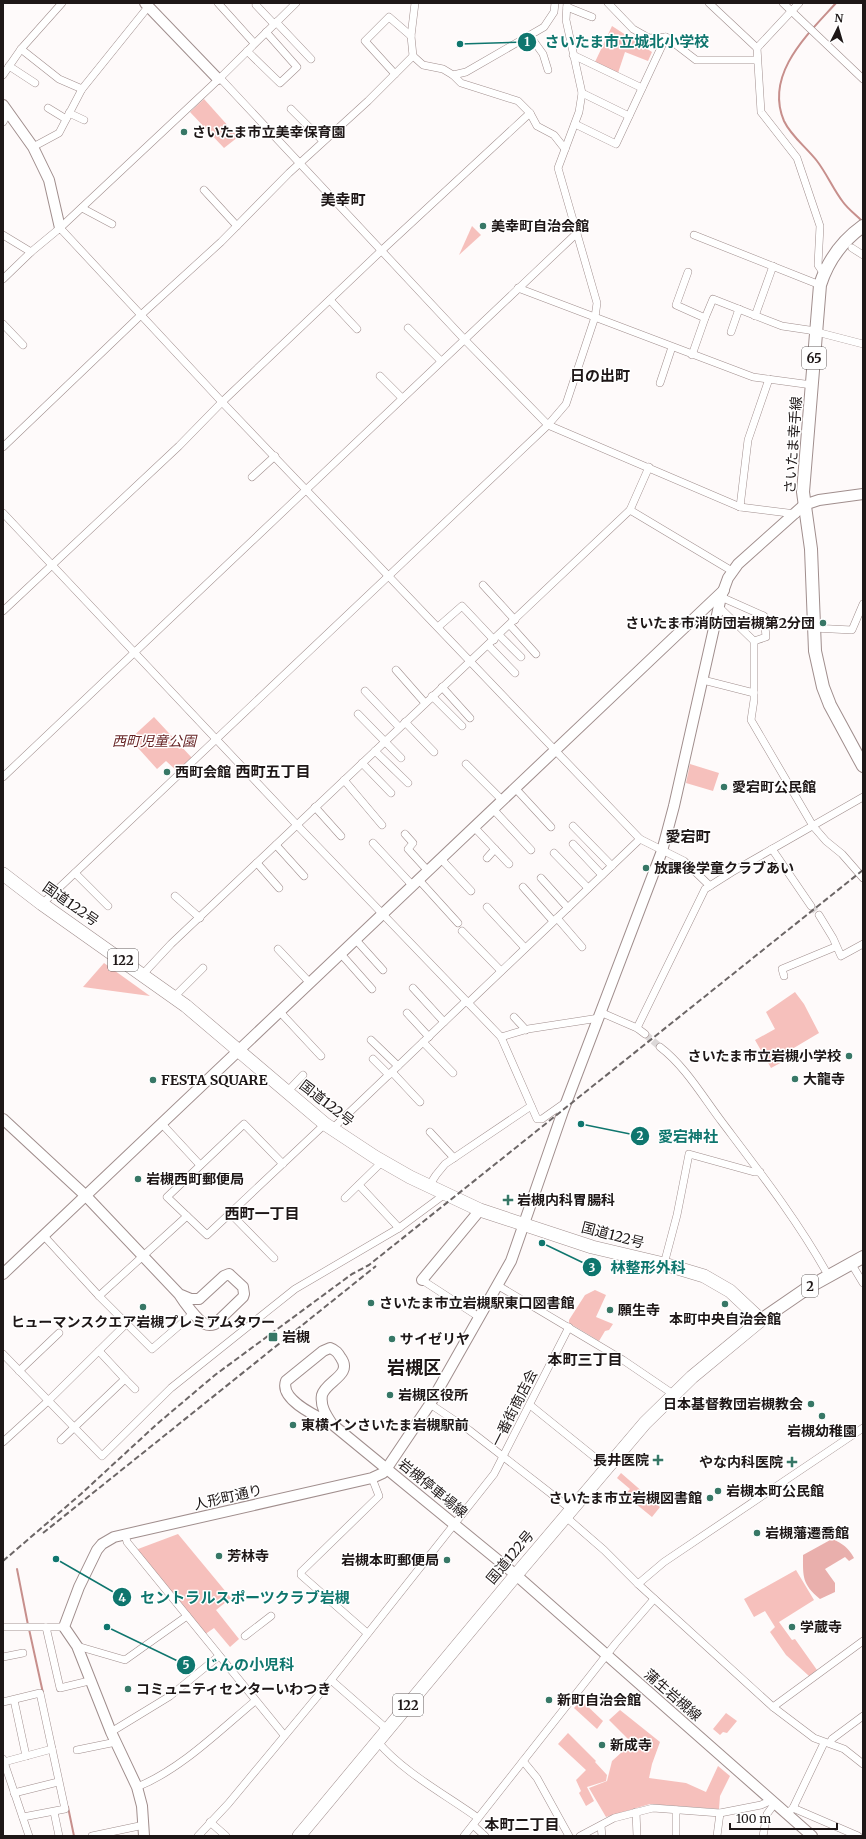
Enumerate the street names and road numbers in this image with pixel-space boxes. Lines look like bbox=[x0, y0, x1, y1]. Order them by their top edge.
road number: 65 bbox=[802, 347, 826, 369]
street label: さいたま幸手線 bbox=[781, 396, 805, 494]
street label: 国道122号 bbox=[39, 878, 103, 930]
road number: 122 bbox=[108, 949, 138, 971]
street label: 国道122号 bbox=[296, 1076, 358, 1130]
street label: 国道122号 bbox=[579, 1218, 647, 1252]
road number: 2 bbox=[802, 1275, 818, 1297]
street label: 一番街商店会 bbox=[487, 1366, 541, 1450]
street label: 岩槻停車場線 bbox=[395, 1455, 471, 1521]
street label: 人形町通り bbox=[192, 1480, 264, 1514]
street label: 国道122号 bbox=[482, 1526, 538, 1588]
street label: 蒲生岩槻線 bbox=[641, 1665, 705, 1725]
road number: 122 bbox=[393, 1694, 423, 1716]

